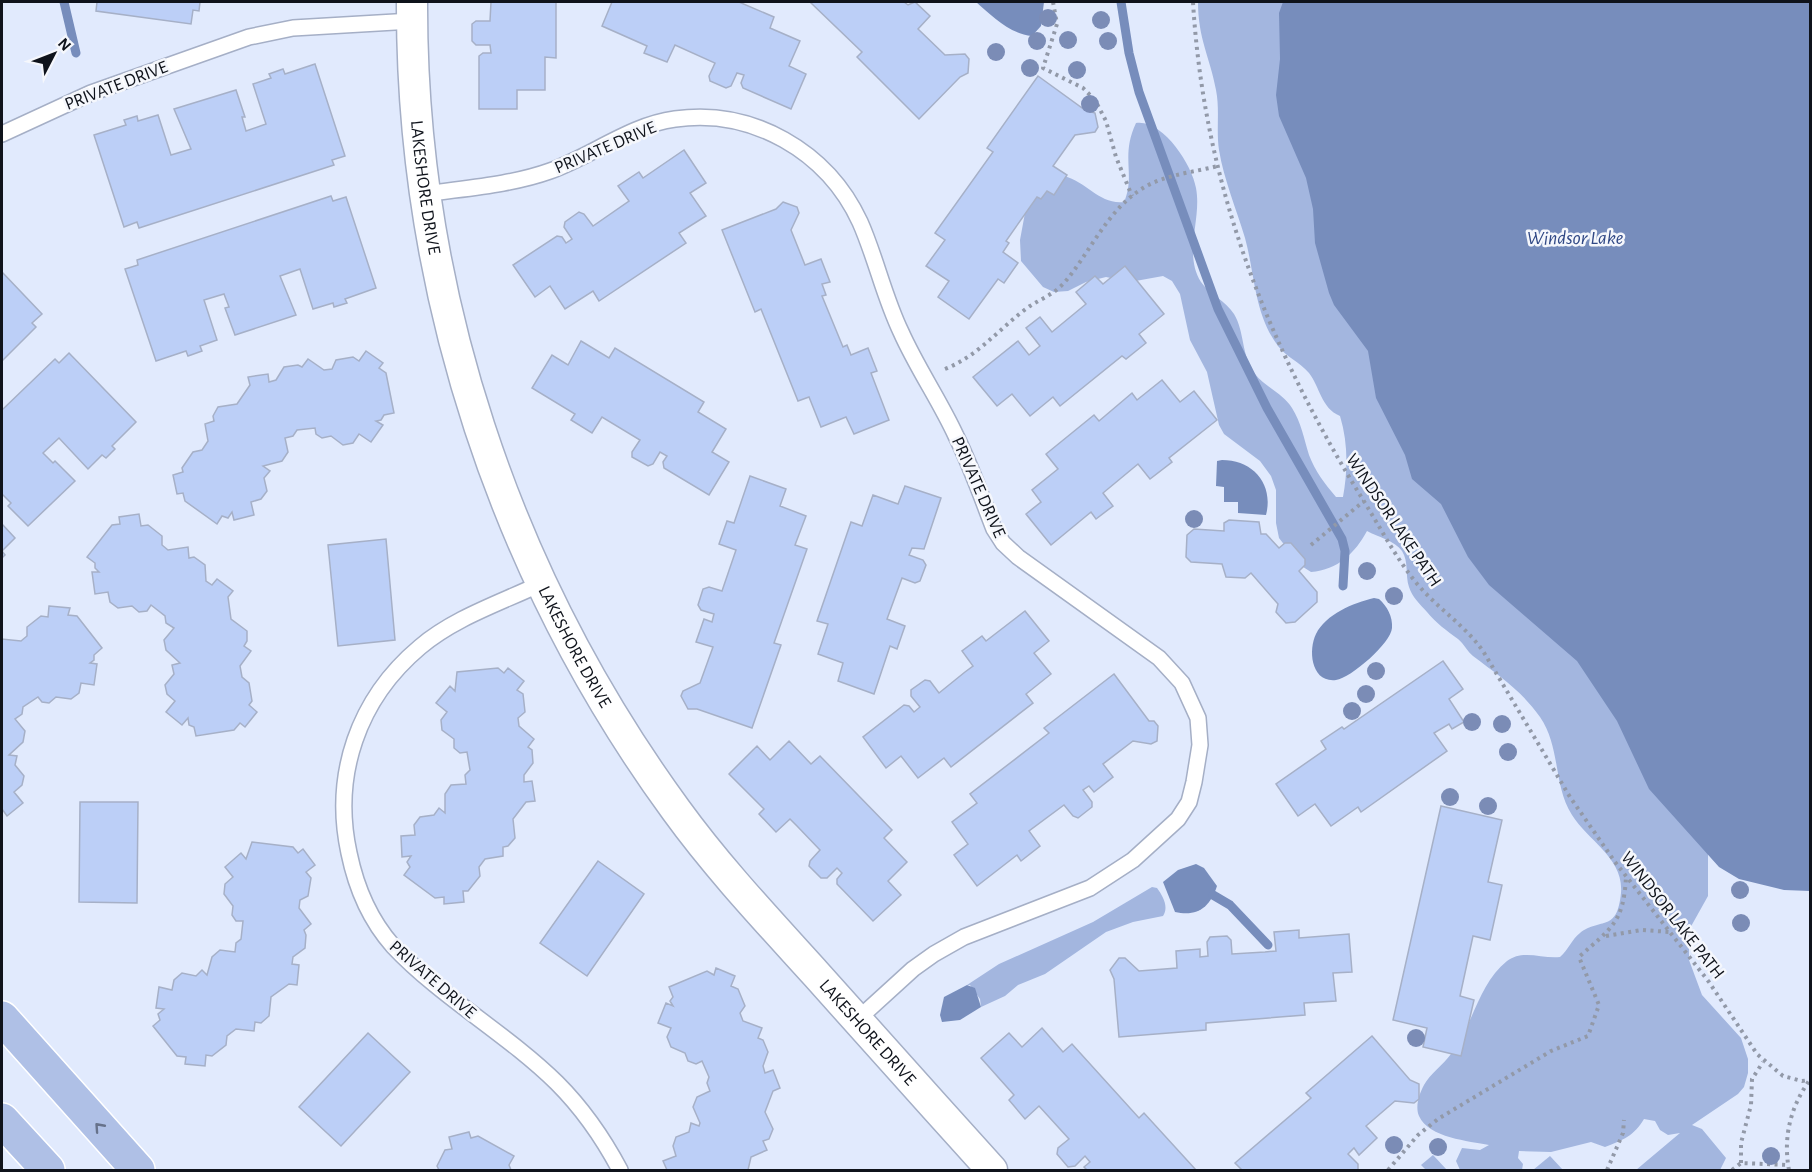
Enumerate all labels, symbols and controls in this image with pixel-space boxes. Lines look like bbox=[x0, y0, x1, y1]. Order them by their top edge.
north arrow bbox=[24, 24, 84, 84]
text: N bbox=[55, 35, 74, 54]
street label: PRIVATE DRIVE bbox=[63, 58, 171, 114]
street label: PRIVATE DRIVE bbox=[552, 118, 659, 177]
street label: LAKESHORE DRIVE bbox=[407, 120, 443, 256]
water label: Windsor Lake bbox=[1527, 228, 1624, 248]
street label: PRIVATE DRIVE bbox=[948, 434, 1008, 541]
street label: WINDSOR LAKE PATH bbox=[1342, 451, 1444, 590]
street label: LAKESHORE DRIVE bbox=[534, 584, 614, 711]
street label: WINDSOR LAKE PATH bbox=[1617, 849, 1727, 983]
street label: PRIVATE DRIVE bbox=[386, 937, 479, 1022]
street label: LAKESHORE DRIVE bbox=[815, 976, 919, 1089]
one-way arrow bbox=[95, 1123, 106, 1134]

